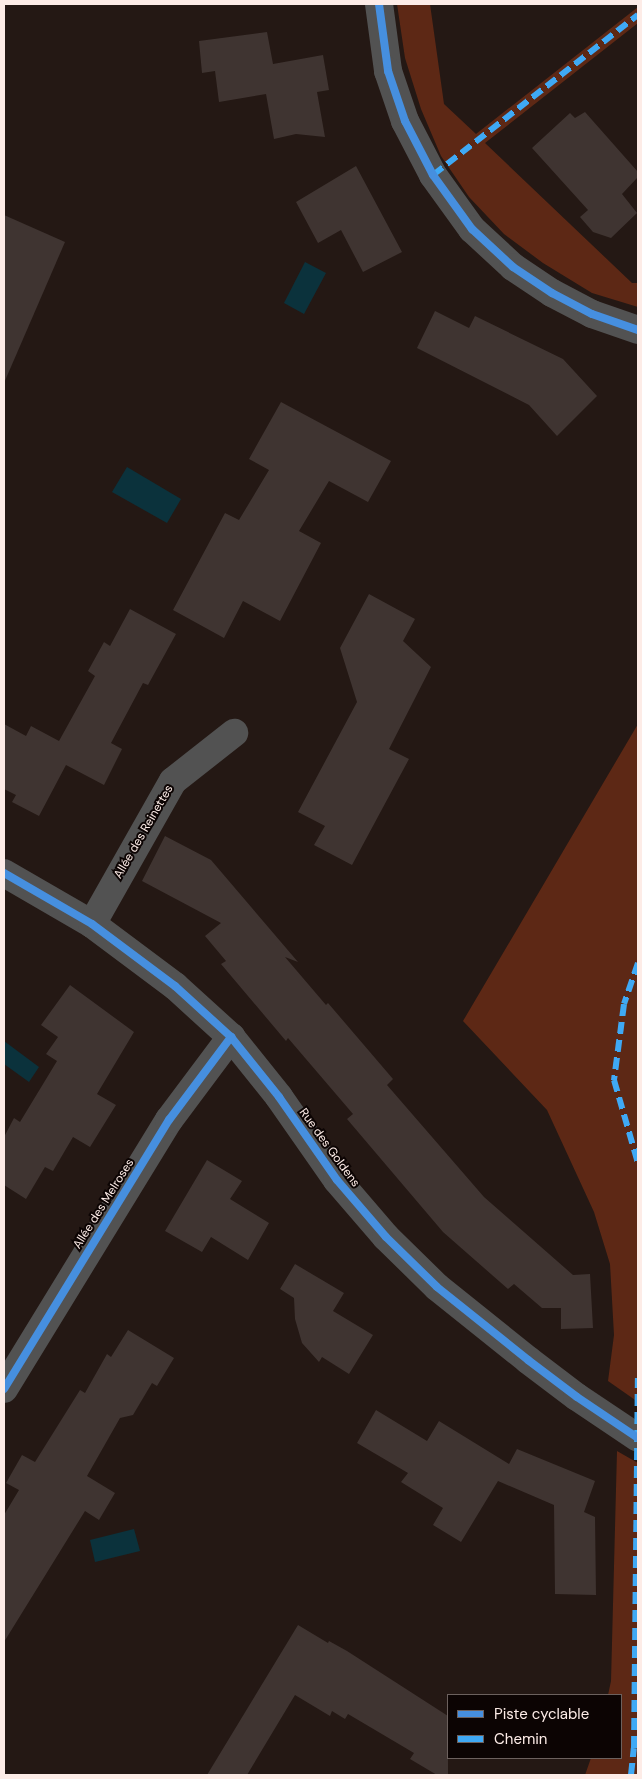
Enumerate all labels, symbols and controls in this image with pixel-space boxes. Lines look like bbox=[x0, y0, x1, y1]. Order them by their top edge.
street label: Allée des Reinettes bbox=[111, 783, 177, 881]
street label: Rue des Goldens bbox=[296, 1106, 362, 1190]
street label: Allée des Melroses bbox=[70, 1156, 138, 1252]
legend bbox=[447, 1694, 622, 1759]
text: Piste cyclable bbox=[494, 1704, 589, 1724]
text: Chemin bbox=[494, 1729, 547, 1749]

